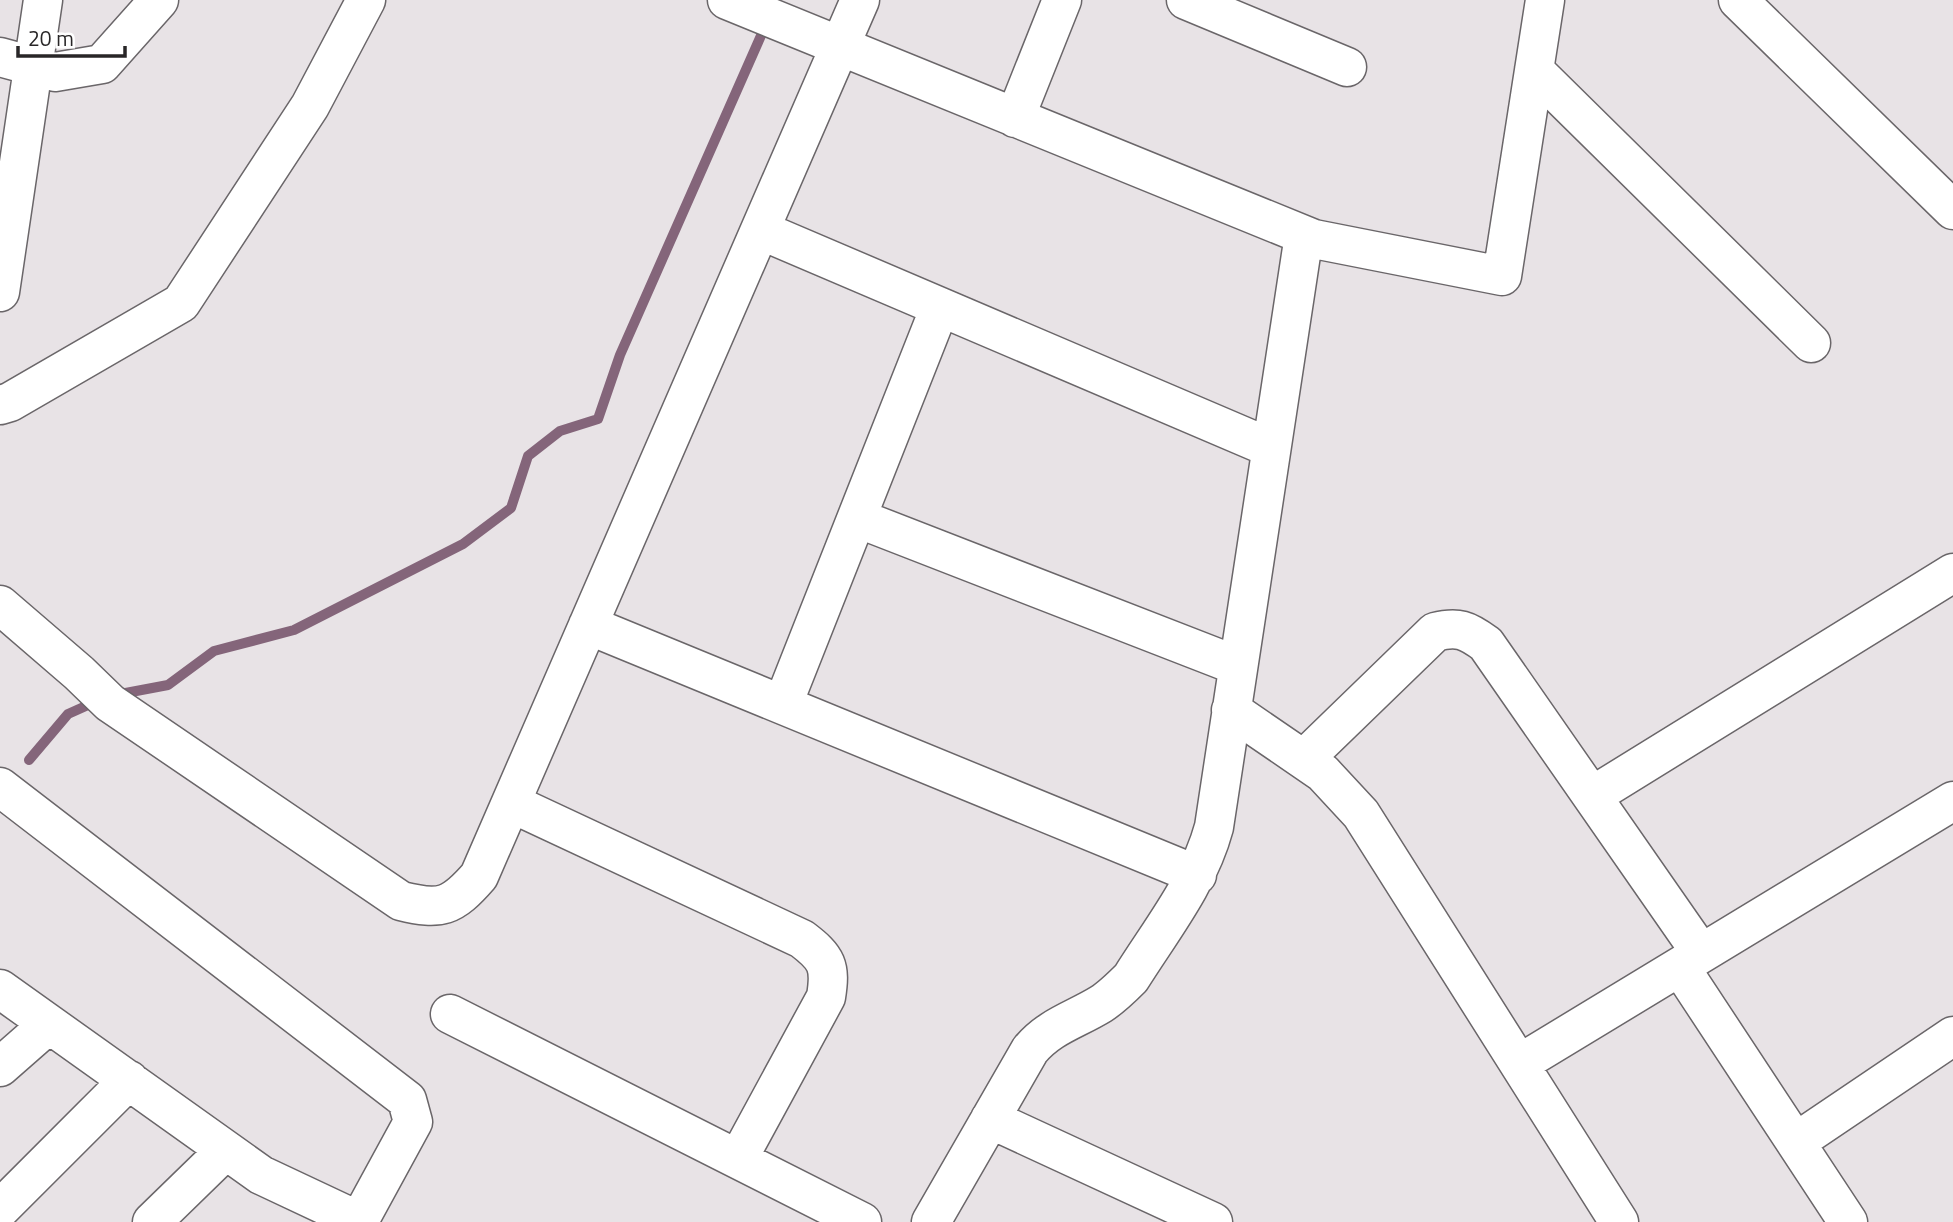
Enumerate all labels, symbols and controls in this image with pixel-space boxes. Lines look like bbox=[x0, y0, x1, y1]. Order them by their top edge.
scale bar bbox=[18, 14, 124, 58]
text: 20 m bbox=[28, 22, 74, 54]

